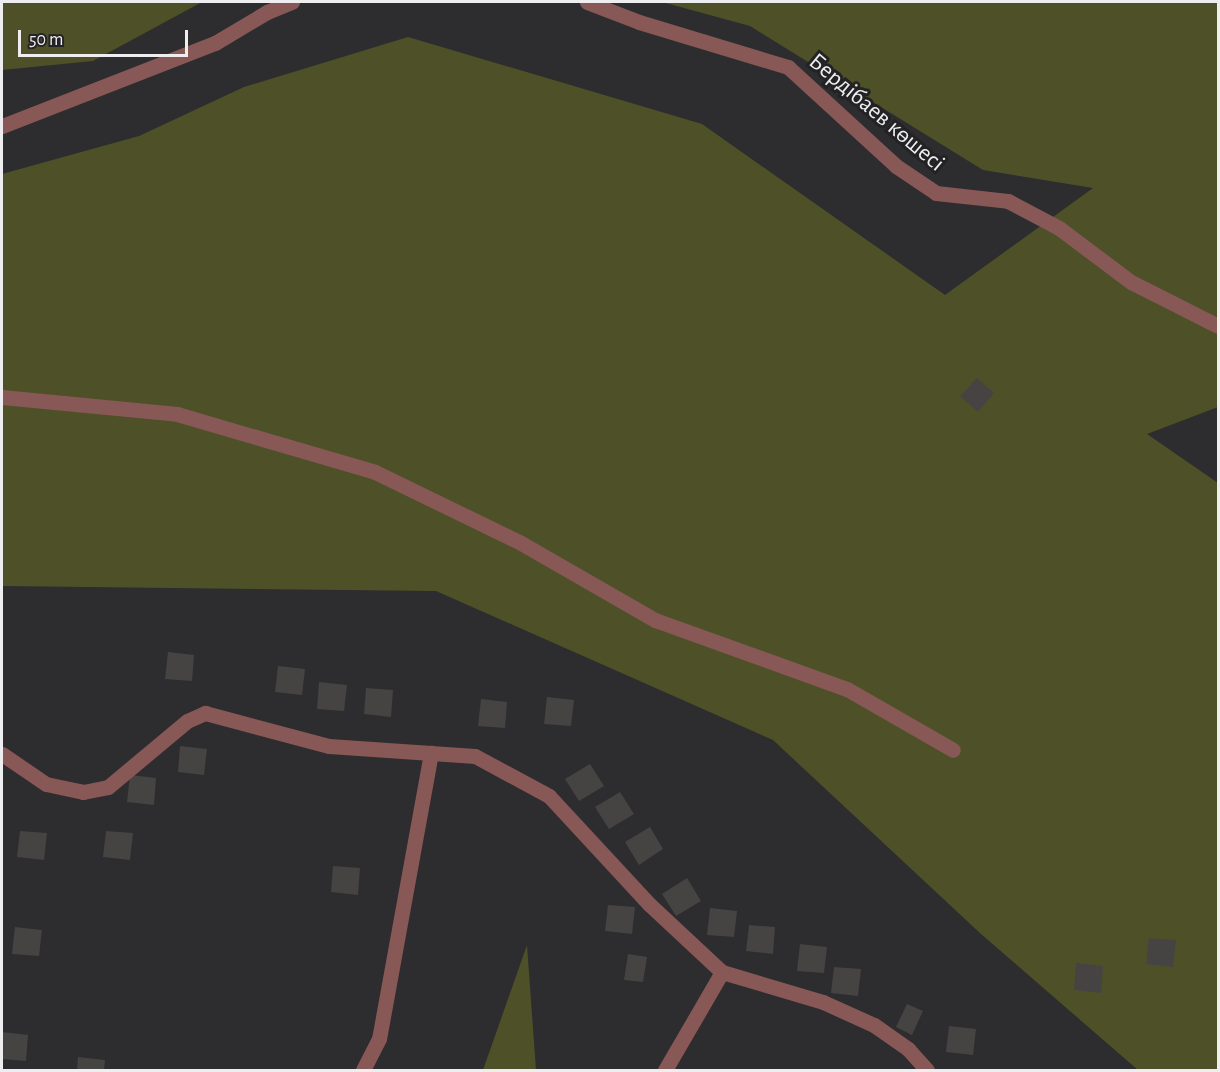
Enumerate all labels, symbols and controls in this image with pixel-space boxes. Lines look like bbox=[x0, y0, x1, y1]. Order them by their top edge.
scale bar bbox=[21, 18, 190, 56]
text: 50 m bbox=[29, 31, 63, 49]
street label: Бердібаев көшесі bbox=[802, 48, 950, 178]

